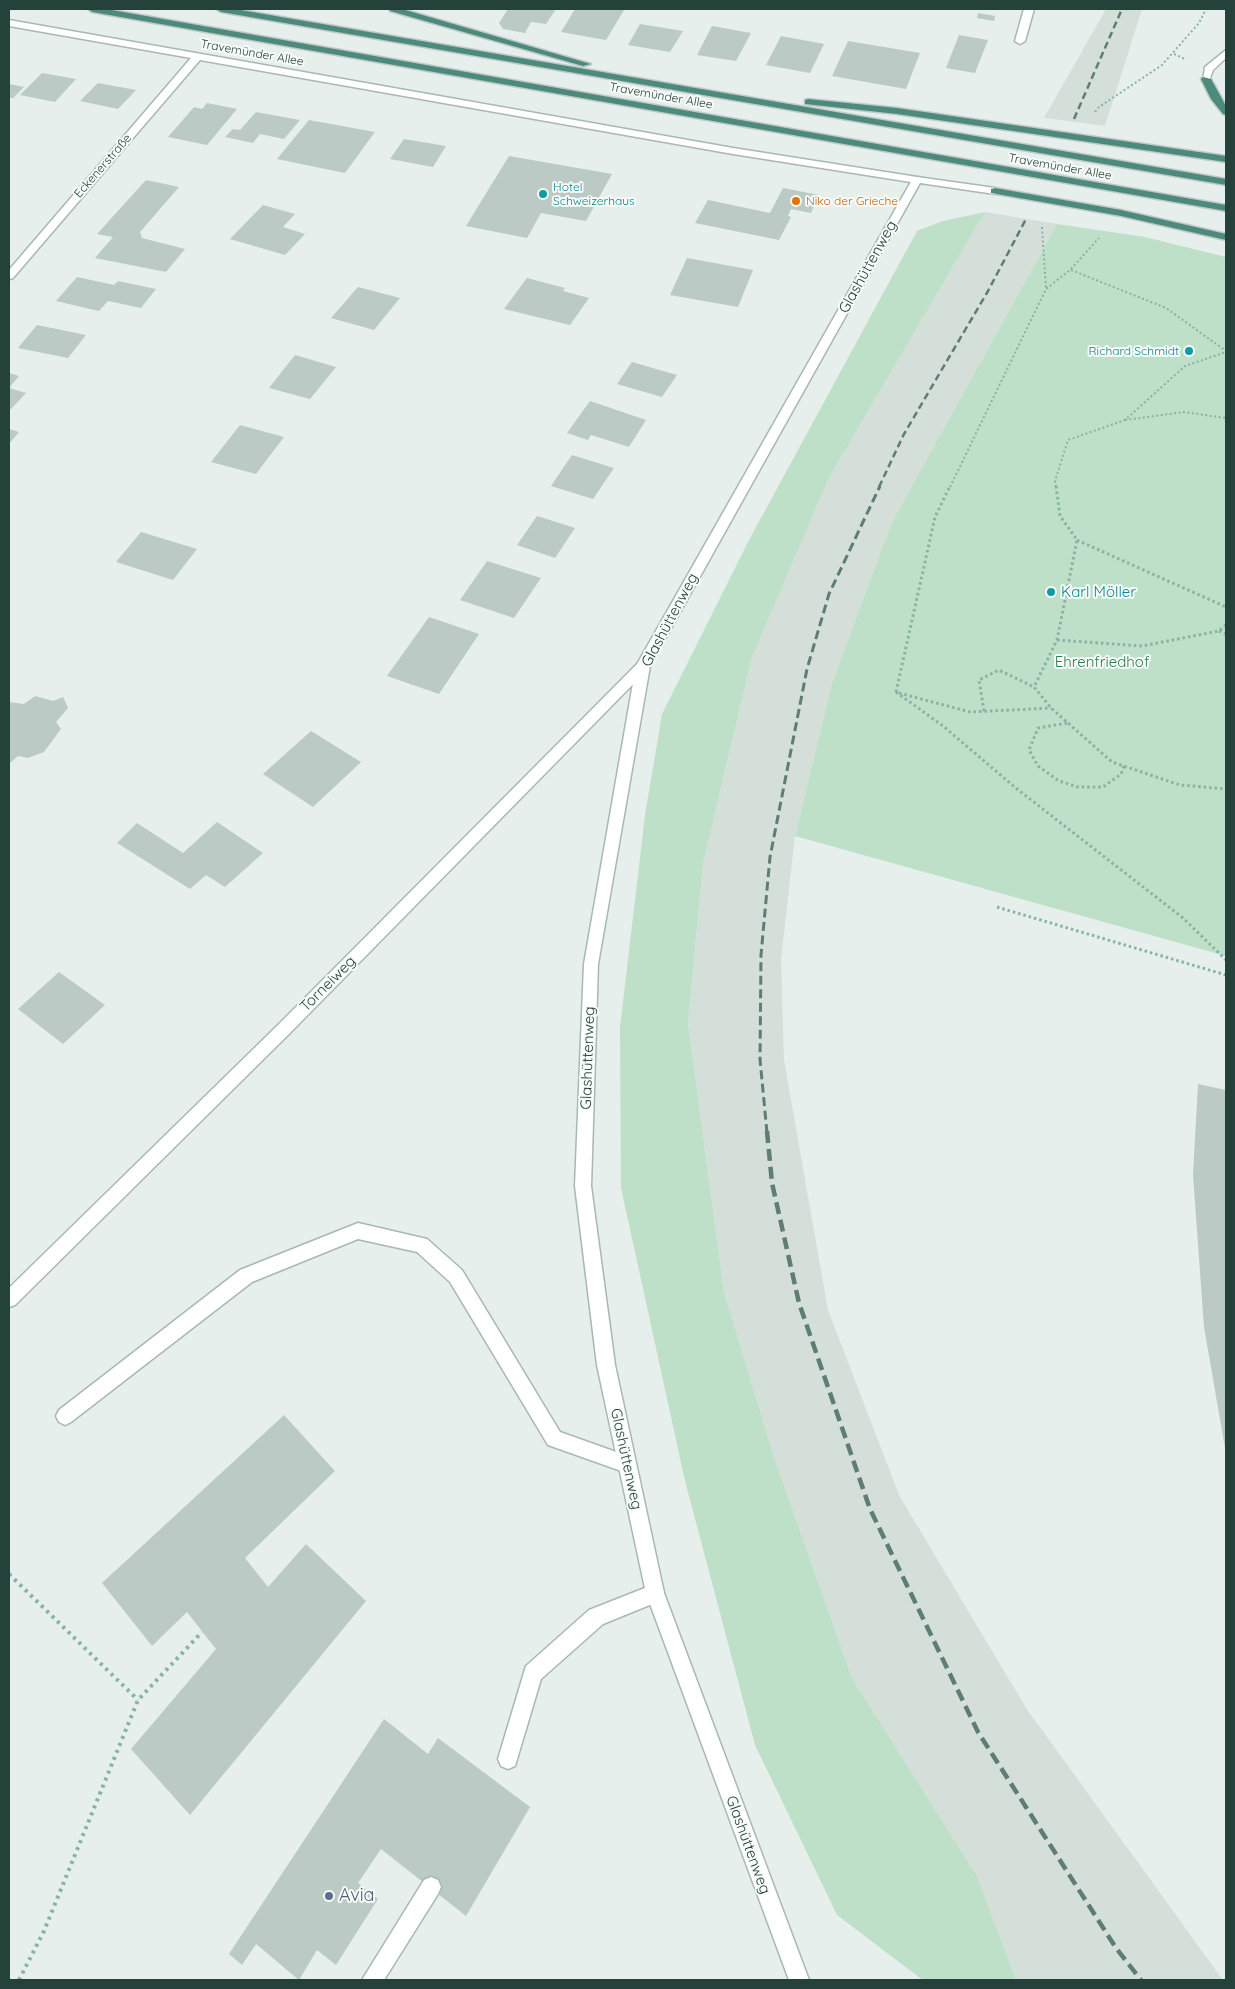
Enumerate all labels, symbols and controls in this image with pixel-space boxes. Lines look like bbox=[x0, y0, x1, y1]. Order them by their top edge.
street label: Travemünder Allee bbox=[199, 37, 305, 69]
street label: Travemünder Allee bbox=[608, 80, 714, 112]
street label: Eckenerstraße bbox=[71, 131, 135, 201]
street label: Travemünder Allee bbox=[1007, 151, 1113, 183]
place label: Hotel Schweizerhaus bbox=[553, 180, 635, 208]
marker: Hotel Schweizerhaus bbox=[537, 188, 549, 200]
place label: Niko der Grieche bbox=[806, 194, 898, 208]
marker: Niko der Grieche bbox=[790, 195, 802, 207]
street label: Glashüttenweg bbox=[835, 217, 901, 317]
place label: Richard Schmidt bbox=[1089, 344, 1179, 358]
marker: Richard Schmidt bbox=[1183, 345, 1195, 357]
street label: Glashüttenweg bbox=[638, 570, 702, 670]
place label: Karl Möller bbox=[1061, 583, 1136, 601]
marker: Karl Möller bbox=[1045, 586, 1057, 598]
park label: Ehrenfriedhof bbox=[1055, 653, 1149, 671]
street label: Torneiweg bbox=[296, 952, 360, 1016]
street label: Glashüttenweg bbox=[577, 1006, 599, 1110]
street label: Glashüttenweg bbox=[606, 1407, 646, 1511]
street label: Glashüttenweg bbox=[722, 1793, 774, 1897]
place label: Avia bbox=[339, 1885, 374, 1907]
marker: Avia bbox=[323, 1890, 335, 1902]

